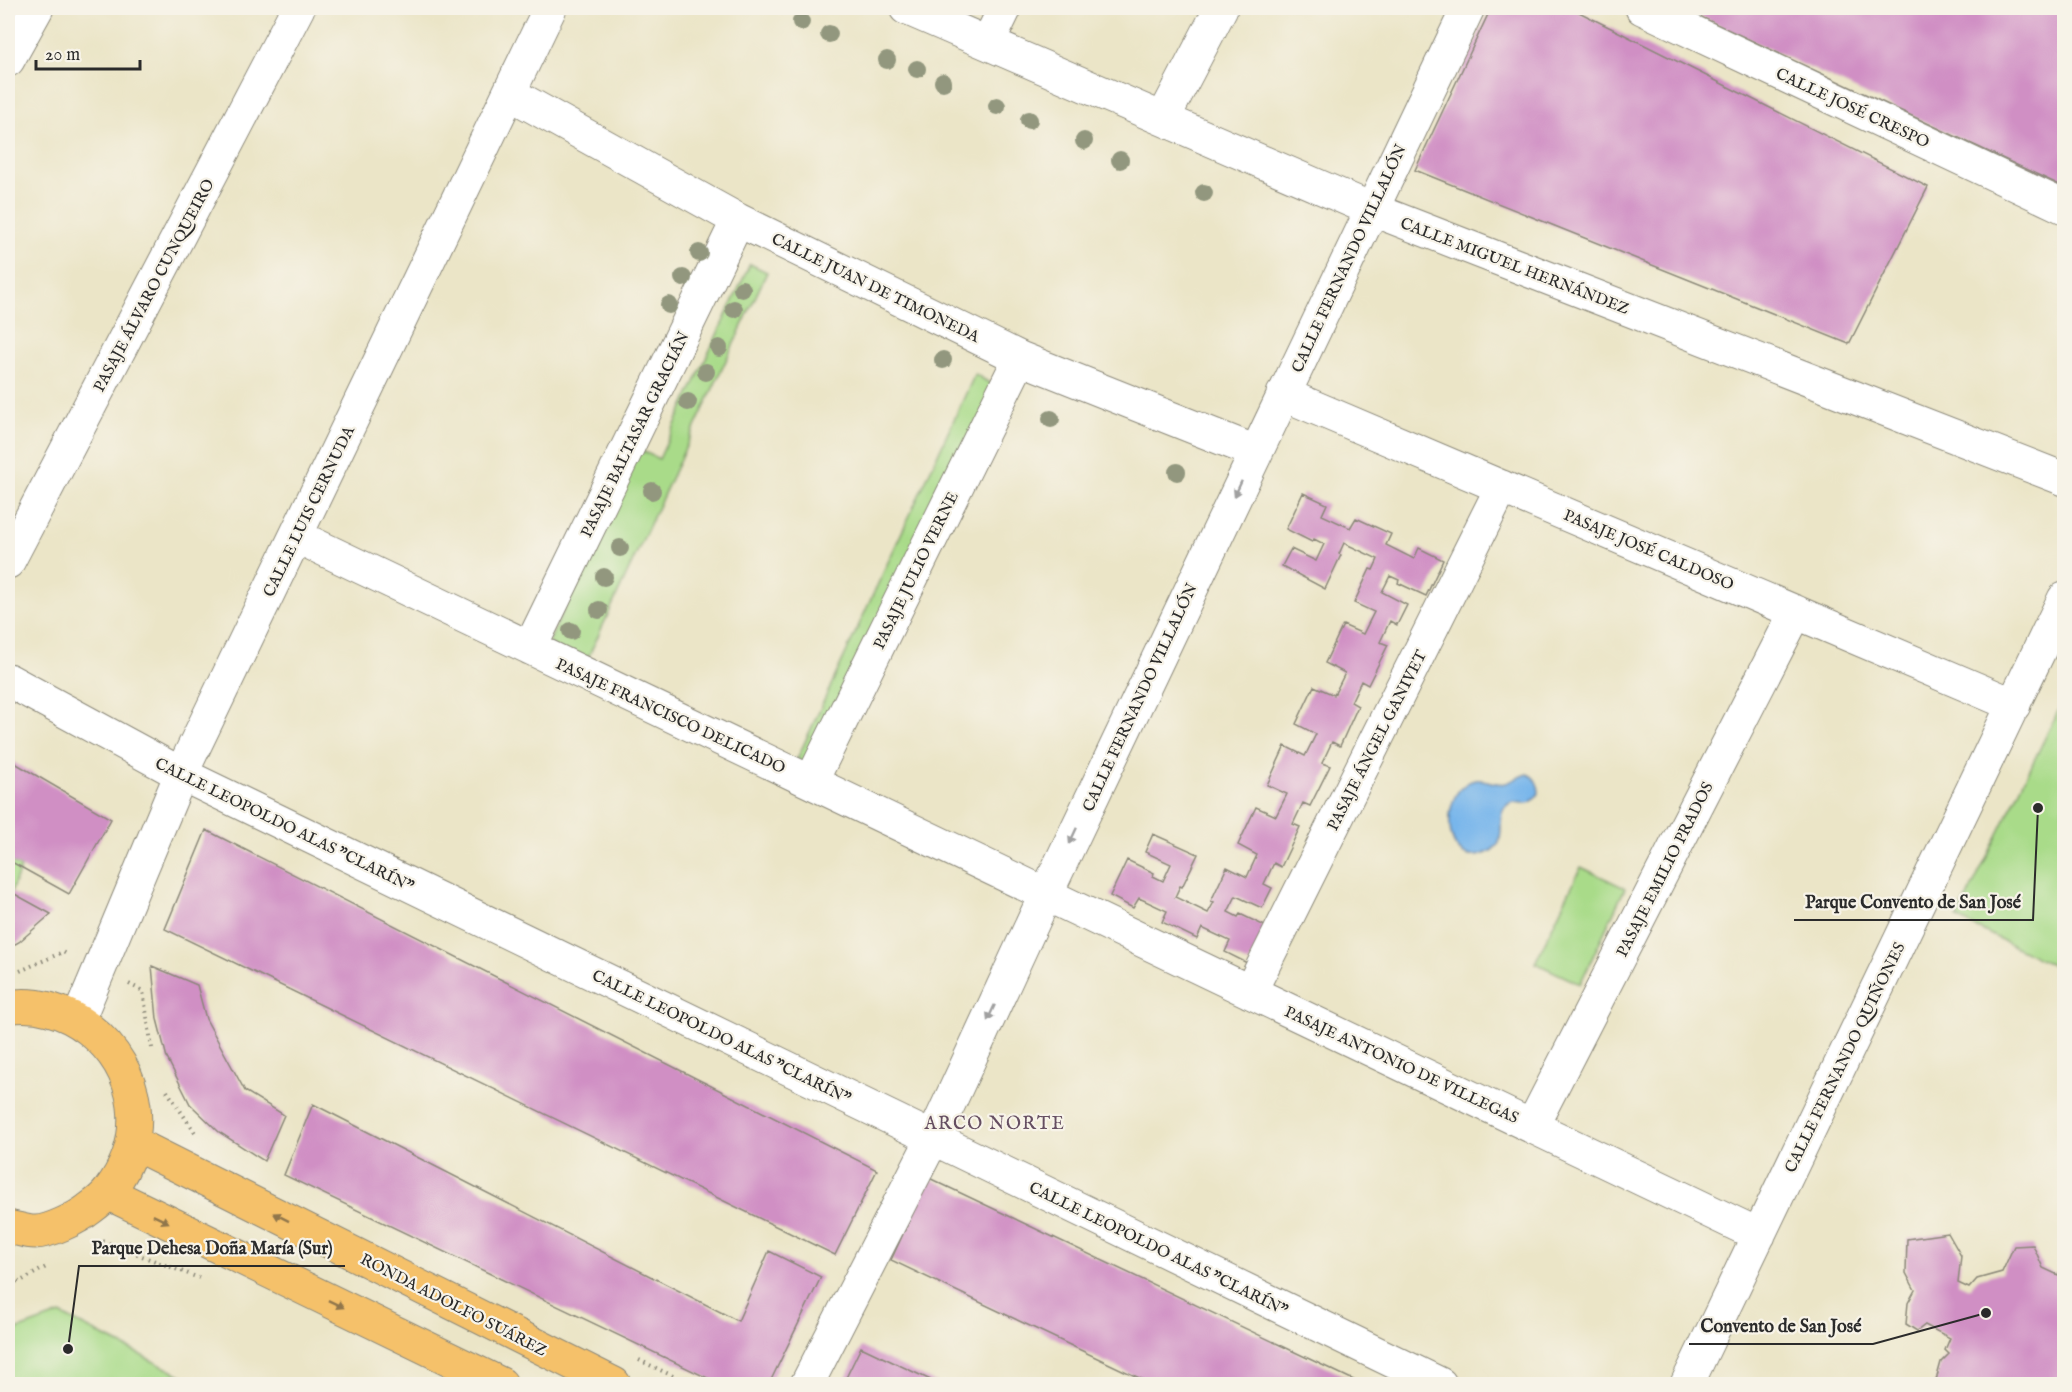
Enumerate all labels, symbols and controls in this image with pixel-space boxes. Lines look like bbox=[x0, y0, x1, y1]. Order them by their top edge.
scale bar bbox=[36, 33, 140, 71]
text: 20 m bbox=[45, 44, 80, 67]
street label: CALLE JOSÉ CRESPO bbox=[1772, 63, 1933, 153]
street label: CALLE FERNANDO VILLALÓN bbox=[1286, 140, 1412, 376]
street label: PASAJE ÁLVARO CUNQUEIRO bbox=[88, 175, 220, 396]
street label: CALLE MIGUEL HERNÁNDEZ bbox=[1397, 212, 1632, 320]
street label: CALLE JUAN DE TIMONEDA bbox=[768, 230, 983, 348]
street label: PASAJE BALTASAR GRACIÁN bbox=[575, 328, 695, 541]
street label: CALLE LUIS CERNUDA bbox=[260, 422, 360, 601]
one-way arrow bbox=[1234, 481, 1243, 498]
street label: PASAJE JULIO VERNE bbox=[870, 489, 964, 653]
street label: PASAJE JOSÉ CALDOSO bbox=[1560, 504, 1737, 596]
street label: CALLE FERNANDO VILLALÓN bbox=[1077, 579, 1203, 815]
street label: PASAJE ÁNGEL GANIVET bbox=[1322, 646, 1432, 835]
street label: PASAJE FRANCISCO DELICADO bbox=[552, 655, 788, 779]
street label: CALLE LEOPOLDO ALAS "CLARÍN" bbox=[151, 752, 418, 897]
street label: PASAJE EMILIO PRADOS bbox=[1613, 779, 1719, 961]
one-way arrow bbox=[1069, 828, 1078, 845]
callout: Parque Convento de San José bbox=[1794, 884, 2033, 920]
text: Parque Convento de San José bbox=[1805, 892, 2022, 915]
street label: CALLE FERNANDO QUIÑONES bbox=[1779, 939, 1910, 1176]
street label: CALLE LEOPOLDO ALAS "CLARÍN" bbox=[588, 964, 855, 1109]
street label: PASAJE ANTONIO DE VILLEGAS bbox=[1281, 1003, 1521, 1129]
one-way arrow bbox=[986, 1004, 995, 1021]
district label: ARCO NORTE bbox=[923, 1113, 1066, 1136]
street label: CALLE LEOPOLDO ALAS "CLARÍN" bbox=[1025, 1176, 1292, 1321]
one-way arrow bbox=[272, 1212, 289, 1221]
one-way arrow bbox=[152, 1214, 169, 1224]
callout: Parque Dehesa Doña María (Sur) bbox=[79, 1230, 345, 1266]
text: Parque Dehesa Doña María (Sur) bbox=[91, 1238, 333, 1261]
street label: RONDA ADOLFO SUÁREZ bbox=[356, 1248, 551, 1362]
one-way arrow bbox=[327, 1300, 344, 1309]
callout: Convento de San José bbox=[1689, 1308, 1873, 1344]
text: Convento de San José bbox=[1701, 1316, 1862, 1339]

